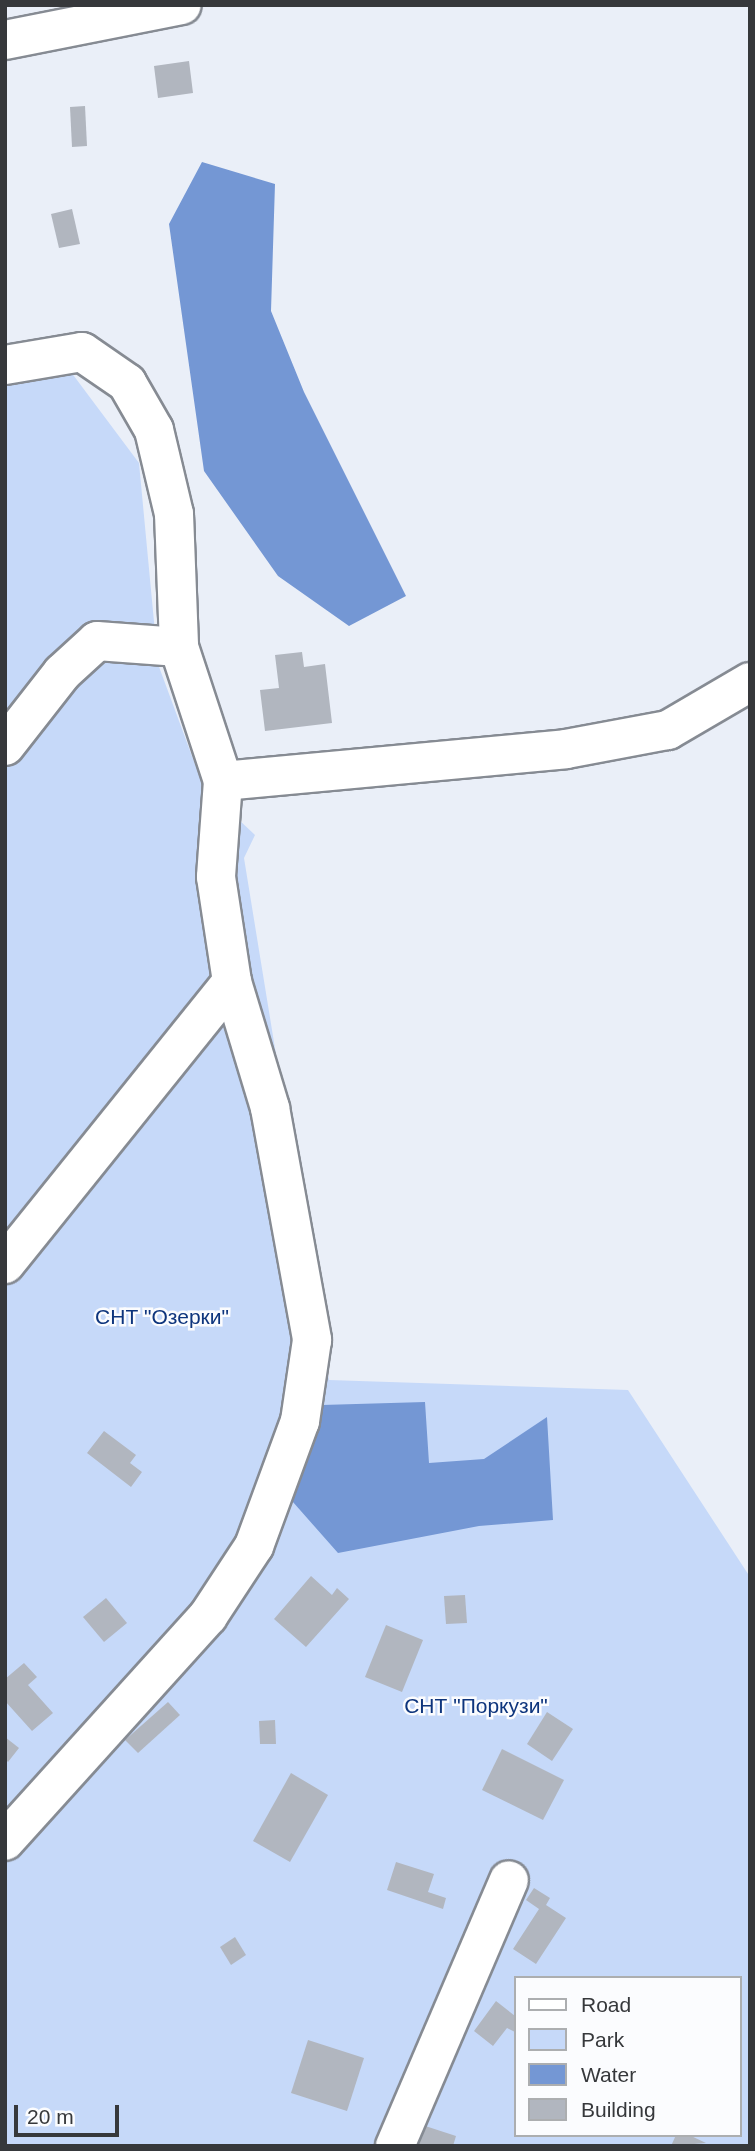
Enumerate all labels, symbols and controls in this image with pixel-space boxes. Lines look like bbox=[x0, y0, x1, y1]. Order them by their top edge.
park label: СНТ "Озерки" bbox=[95, 1304, 229, 1330]
park label: СНТ "Поркузи" bbox=[404, 1693, 548, 1719]
legend bbox=[514, 1976, 741, 2137]
text: Road bbox=[581, 1993, 631, 2016]
text: Park bbox=[581, 2028, 624, 2051]
text: Water bbox=[581, 2063, 636, 2086]
scale bar bbox=[18, 2092, 122, 2136]
text: Building bbox=[581, 2098, 656, 2121]
text: 20 m bbox=[27, 2105, 74, 2128]

